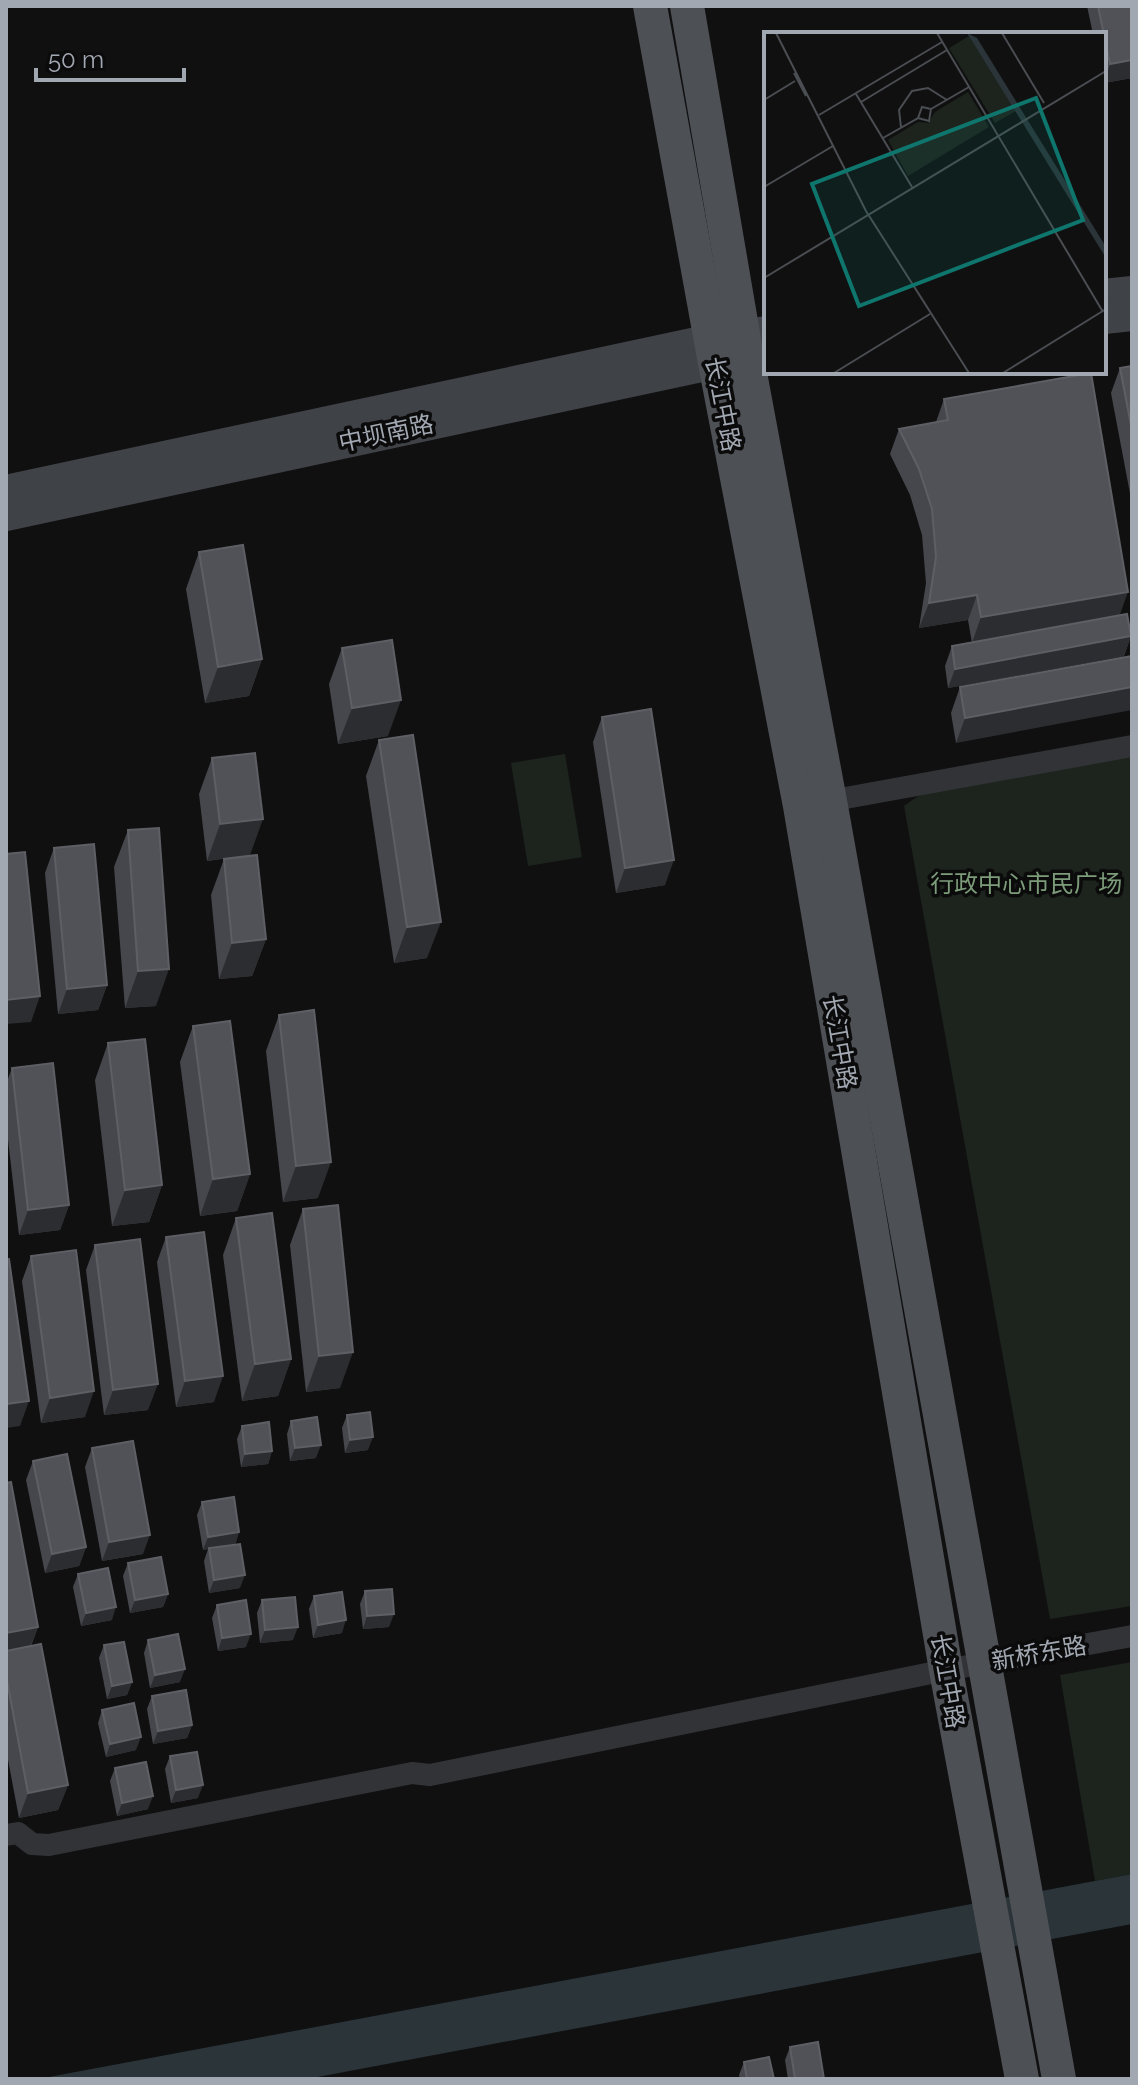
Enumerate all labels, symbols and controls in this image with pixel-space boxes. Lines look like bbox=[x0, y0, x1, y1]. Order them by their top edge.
scale bar bbox=[36, 32, 184, 82]
inset map bbox=[764, 32, 1106, 374]
text: 50 m bbox=[48, 45, 104, 74]
street label: 长江中路 bbox=[700, 354, 746, 454]
street label: 中坝南路 bbox=[336, 409, 436, 457]
park label: 行政中心市民广场 bbox=[930, 869, 1122, 898]
street label: 长江中路 bbox=[817, 992, 863, 1092]
street label: 新桥东路 bbox=[989, 1630, 1089, 1676]
street label: 长江中路 bbox=[925, 1631, 971, 1731]

